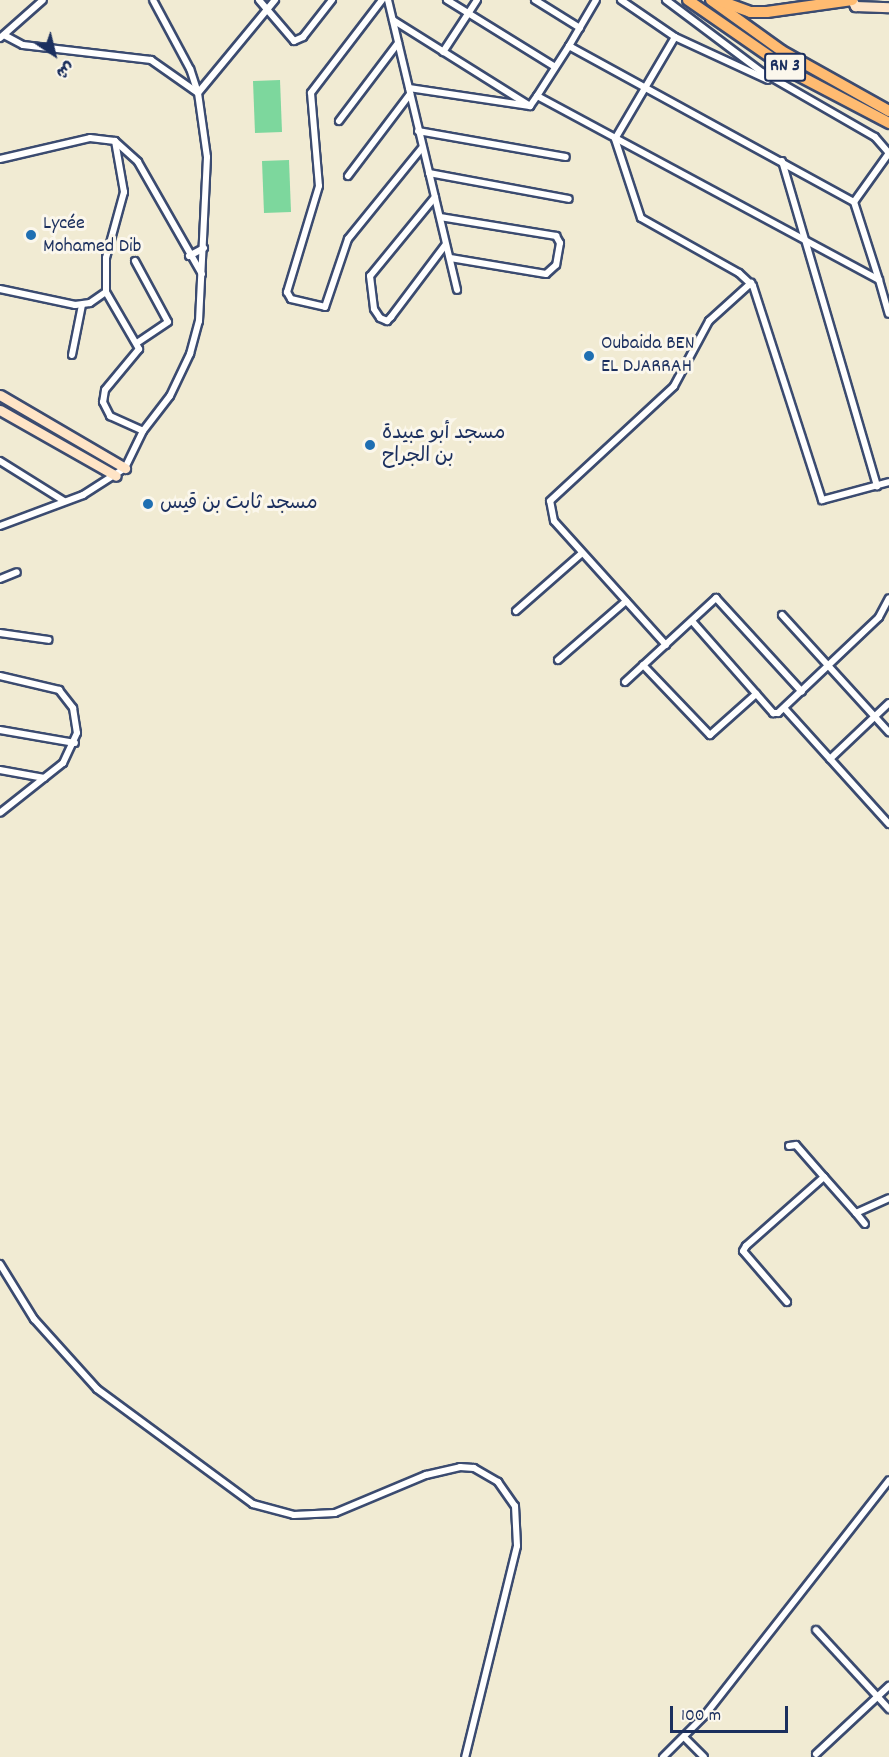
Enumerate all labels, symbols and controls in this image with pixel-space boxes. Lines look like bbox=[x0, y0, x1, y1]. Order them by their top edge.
north arrow bbox=[24, 24, 84, 84]
road number: RN 3 bbox=[764, 52, 806, 82]
text: ش bbox=[51, 55, 78, 84]
place label: Lycée Mohamed Dib bbox=[43, 212, 141, 259]
marker: Lycée Mohamed Dib bbox=[24, 228, 38, 242]
place label: Oubaida BEN EL DJARRAH bbox=[601, 332, 695, 379]
marker: Oubaida BEN EL DJARRAH bbox=[582, 349, 596, 363]
place label: مسجد أبو عبيدة بن الجراح bbox=[382, 422, 505, 469]
marker: مسجد أبو عبيدة بن الجراح bbox=[363, 438, 377, 452]
place label: مسجد ثابت بن قيس bbox=[160, 492, 318, 516]
marker: مسجد ثابت بن قيس bbox=[141, 497, 155, 511]
scale bar bbox=[673, 1694, 792, 1732]
text: 100 m bbox=[681, 1704, 721, 1729]

